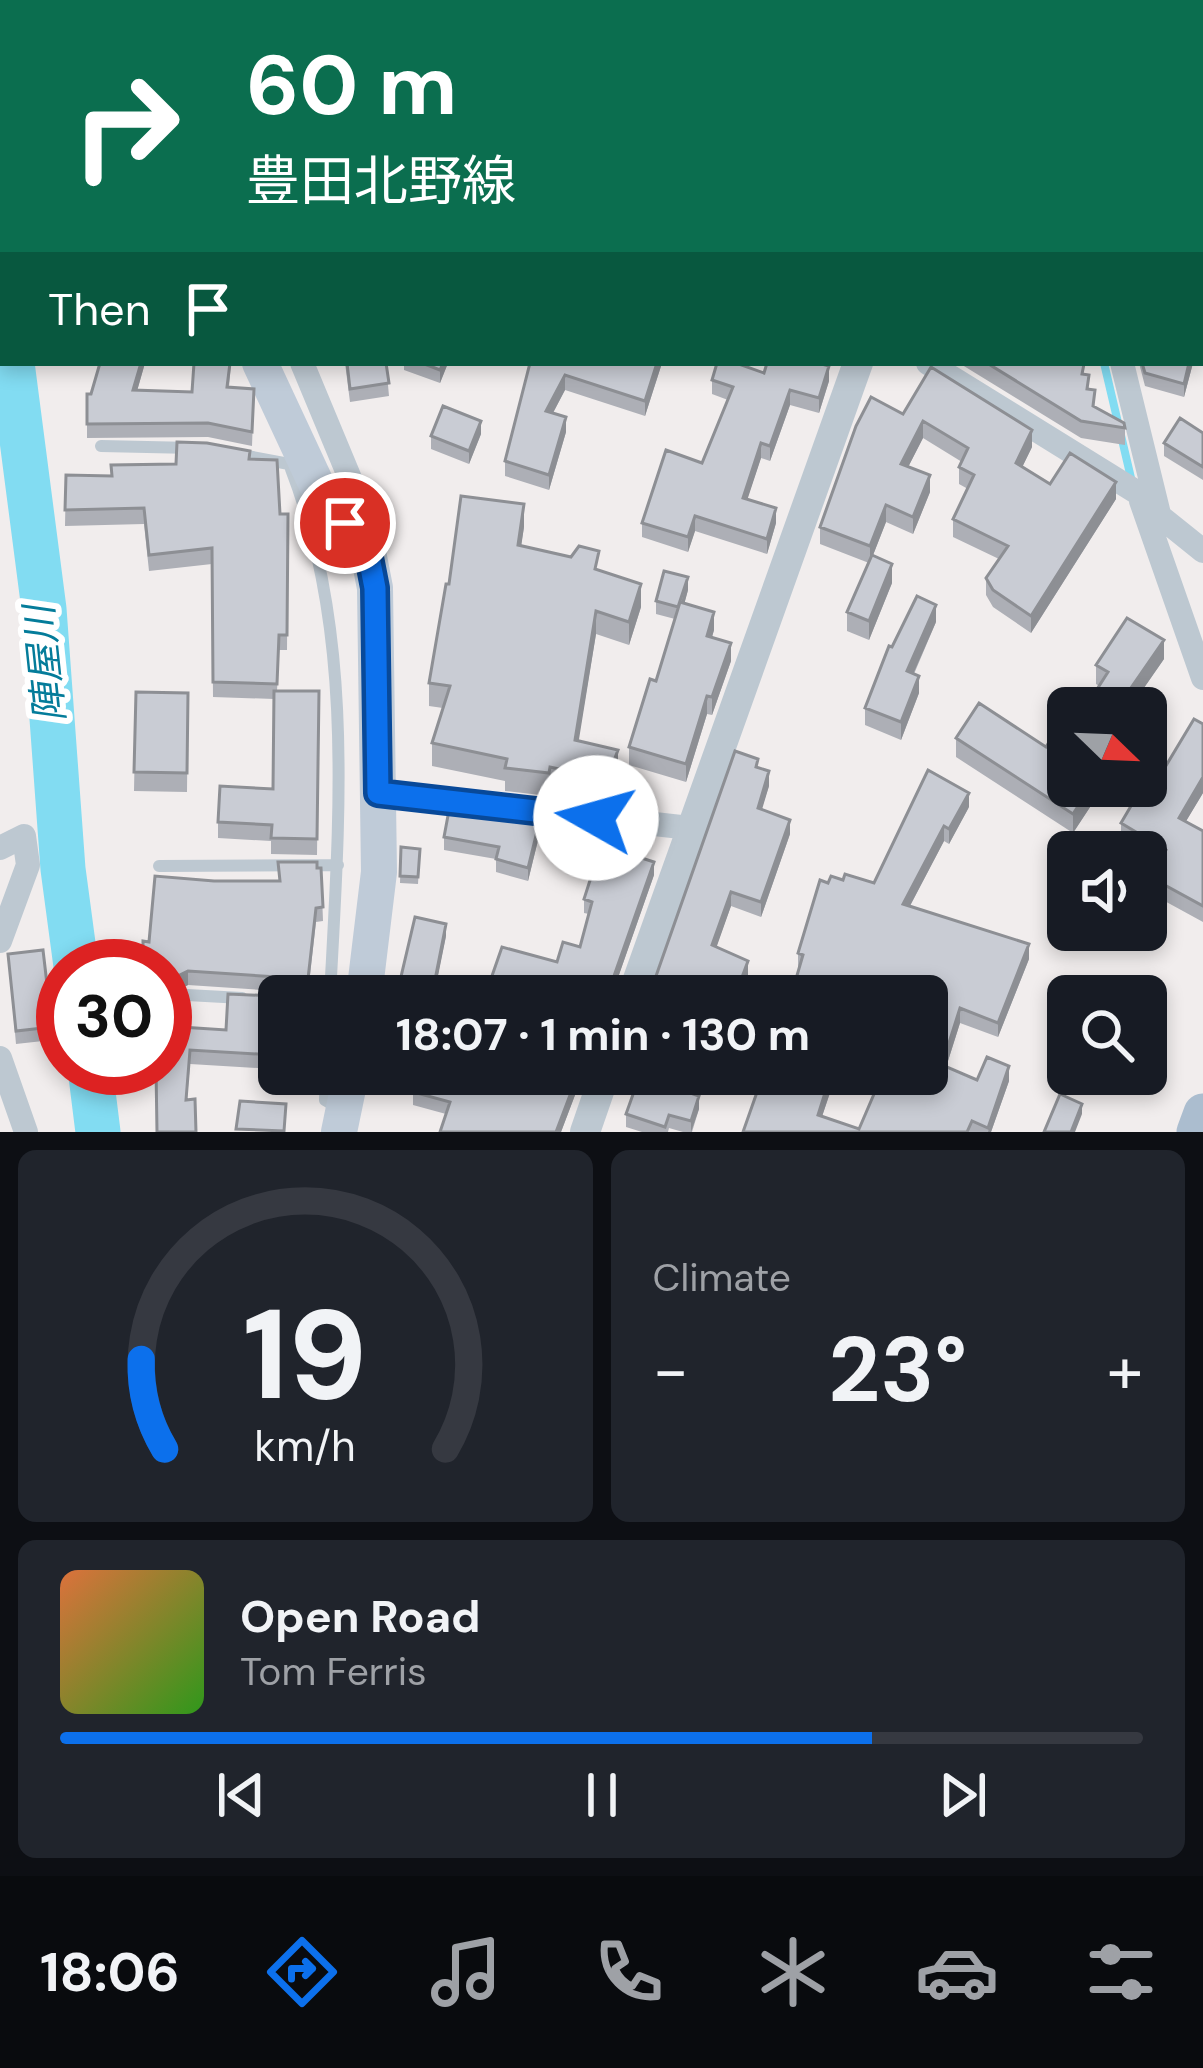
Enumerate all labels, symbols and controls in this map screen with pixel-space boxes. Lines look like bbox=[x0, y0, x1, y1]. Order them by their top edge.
text: 60 m bbox=[246, 31, 457, 140]
icon: right bbox=[48, 48, 204, 204]
text: 豊田北野線 bbox=[246, 146, 516, 217]
icon: arrive bbox=[175, 276, 241, 342]
text: Then bbox=[48, 280, 151, 339]
pin bbox=[294, 472, 396, 574]
icon: arrive bbox=[312, 490, 378, 556]
water label: 陣屋川 bbox=[13, 599, 76, 725]
north arrow bbox=[1047, 687, 1167, 807]
map controls bbox=[1047, 687, 1167, 1095]
position arrow bbox=[533, 755, 659, 881]
button: sound bbox=[1047, 831, 1167, 951]
speed limit sign: 30 bbox=[36, 939, 192, 1095]
button: search bbox=[1047, 975, 1167, 1095]
text: 18:07 · 1 min · 130 m bbox=[396, 1005, 810, 1064]
text: Climate bbox=[653, 1252, 791, 1303]
text: 19 bbox=[243, 1274, 368, 1437]
text: 23° bbox=[828, 1312, 967, 1429]
text: − bbox=[653, 1328, 689, 1413]
text: + bbox=[1107, 1328, 1143, 1413]
text: km/h bbox=[255, 1418, 356, 1474]
text: Open Road bbox=[240, 1587, 481, 1646]
text: Tom Ferris bbox=[240, 1646, 427, 1697]
icon: previous bbox=[208, 1762, 274, 1828]
icon: pause bbox=[569, 1762, 635, 1828]
icon: next bbox=[930, 1762, 996, 1828]
icon: directions bbox=[260, 1930, 344, 2014]
icon: music bbox=[424, 1930, 508, 2014]
icon: phone bbox=[587, 1930, 671, 2014]
icon: climate bbox=[751, 1930, 835, 2014]
icon: car bbox=[915, 1930, 999, 2014]
icon: filters bbox=[1079, 1930, 1163, 2014]
text: 18:06 bbox=[40, 1937, 180, 2008]

